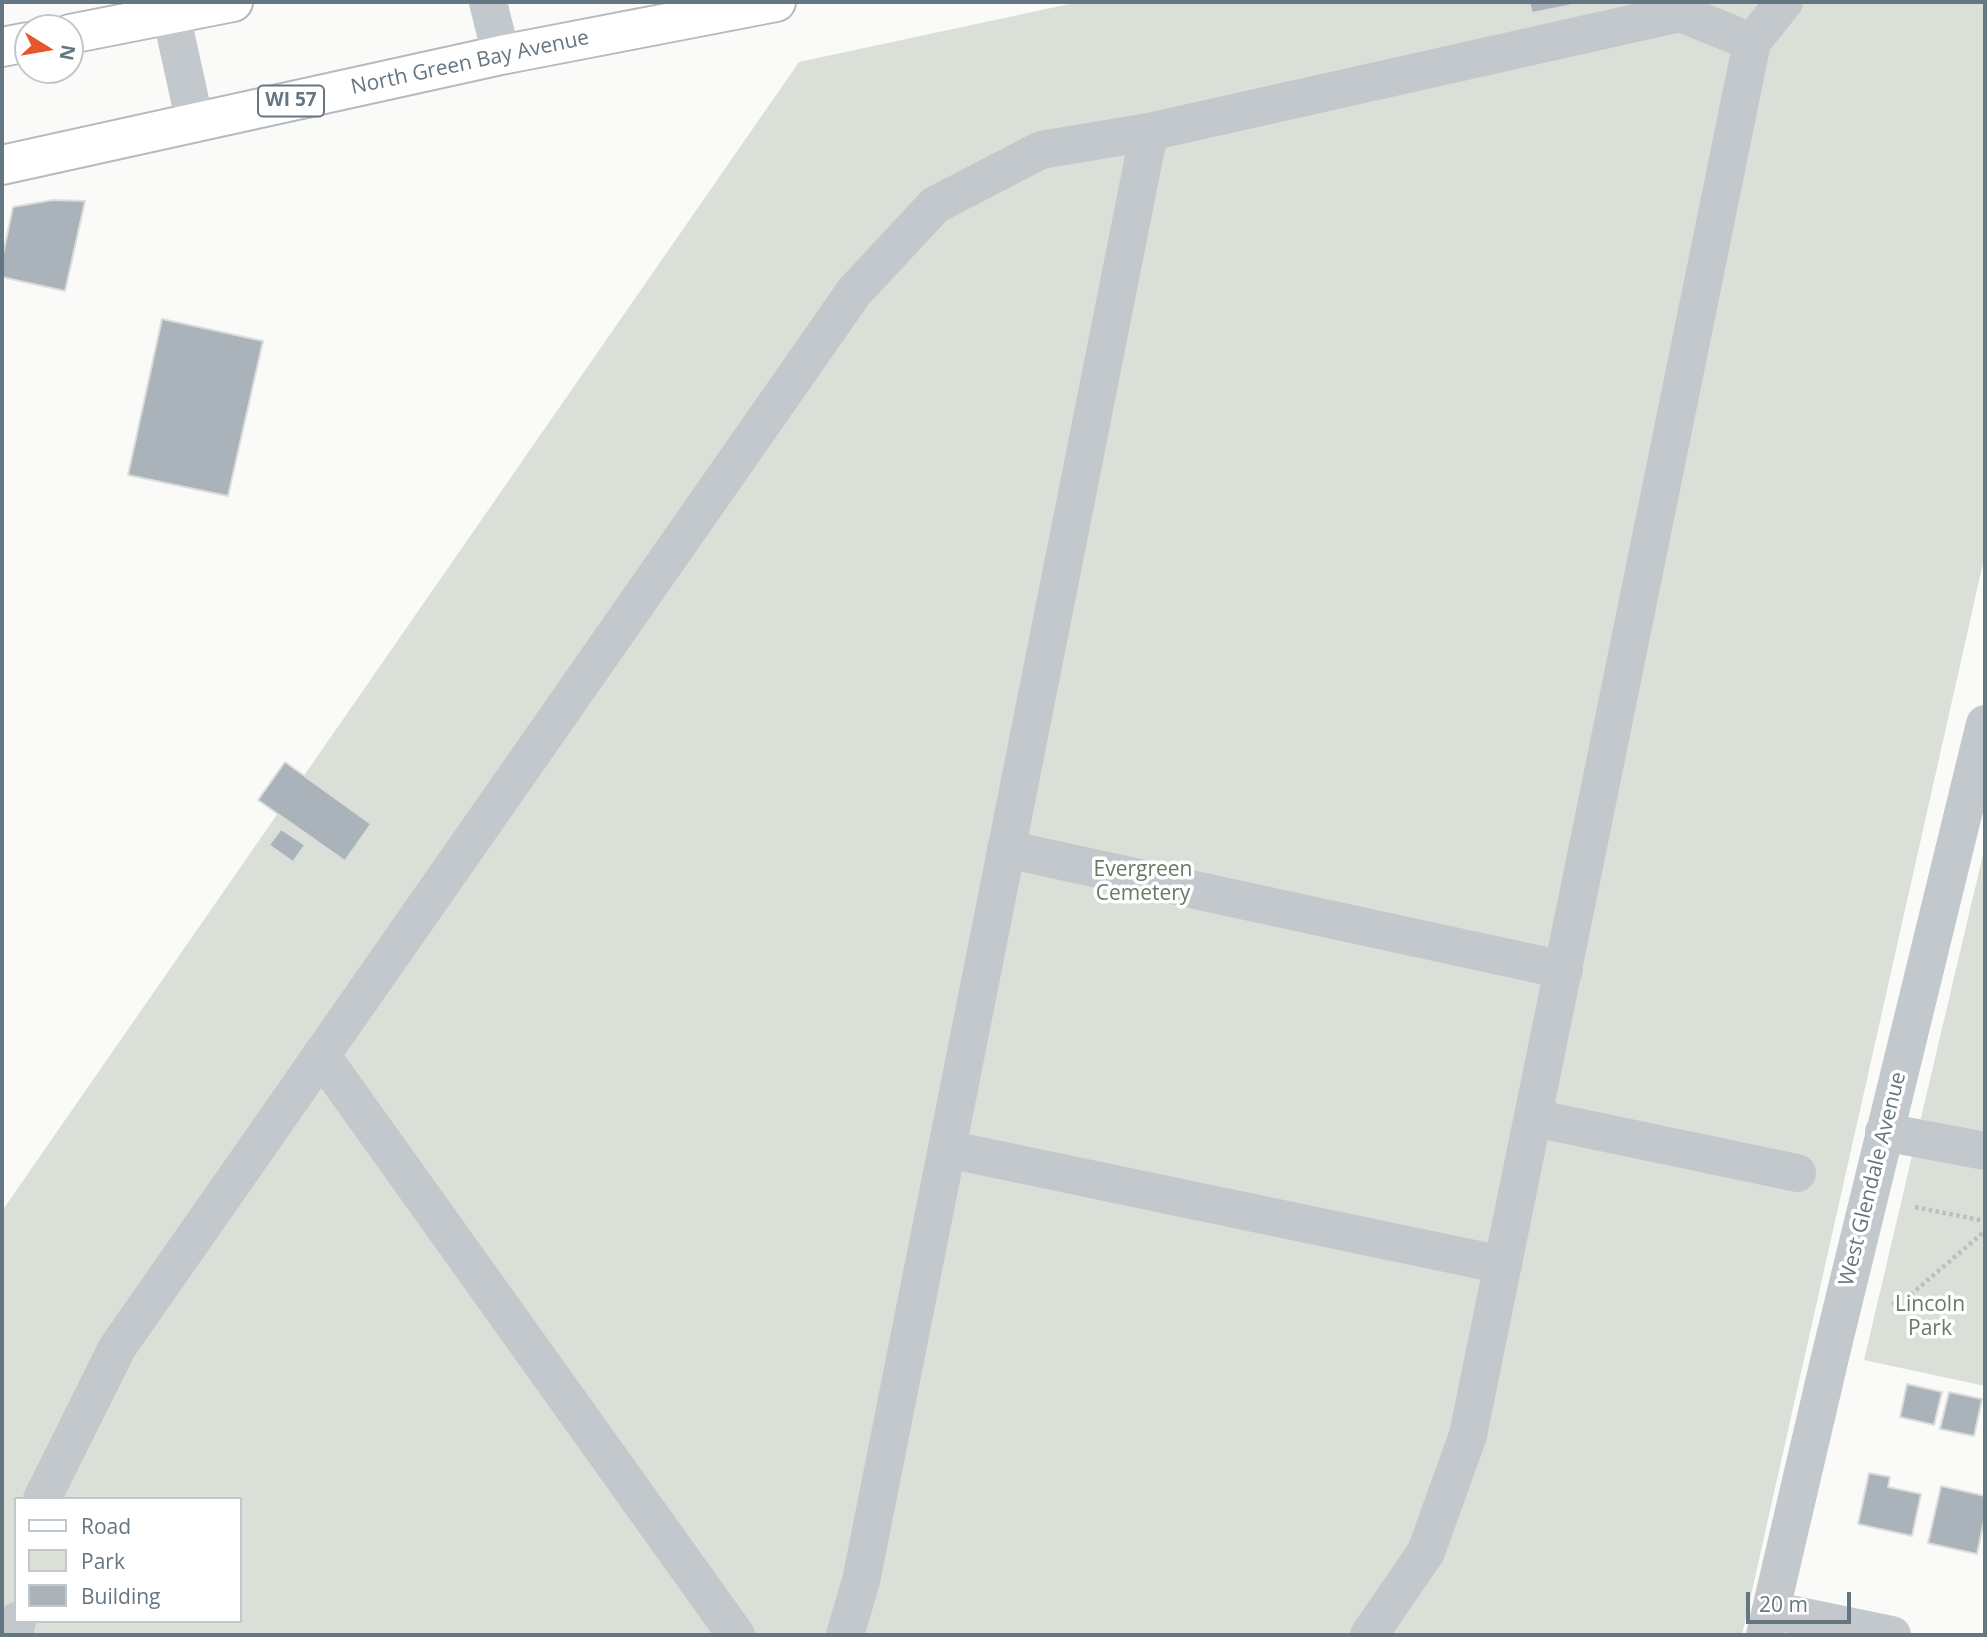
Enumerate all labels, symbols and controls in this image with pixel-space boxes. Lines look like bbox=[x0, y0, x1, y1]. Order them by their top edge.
north arrow bbox=[14, 14, 84, 84]
street label: North Green Bay Avenue bbox=[349, 25, 591, 101]
text: N bbox=[53, 43, 82, 63]
road number: WI 57 bbox=[258, 86, 324, 116]
park label: Evergreen Cemetery bbox=[1094, 857, 1192, 907]
street label: West Glendale Avenue bbox=[1834, 1069, 1912, 1289]
park label: Lincoln Park bbox=[1895, 1292, 1965, 1342]
legend bbox=[14, 1497, 242, 1623]
text: Road bbox=[81, 1512, 131, 1540]
text: Park bbox=[81, 1547, 125, 1575]
scale bar bbox=[1749, 1578, 1854, 1622]
text: Building bbox=[81, 1582, 160, 1610]
text: 20 m bbox=[1759, 1590, 1808, 1618]

